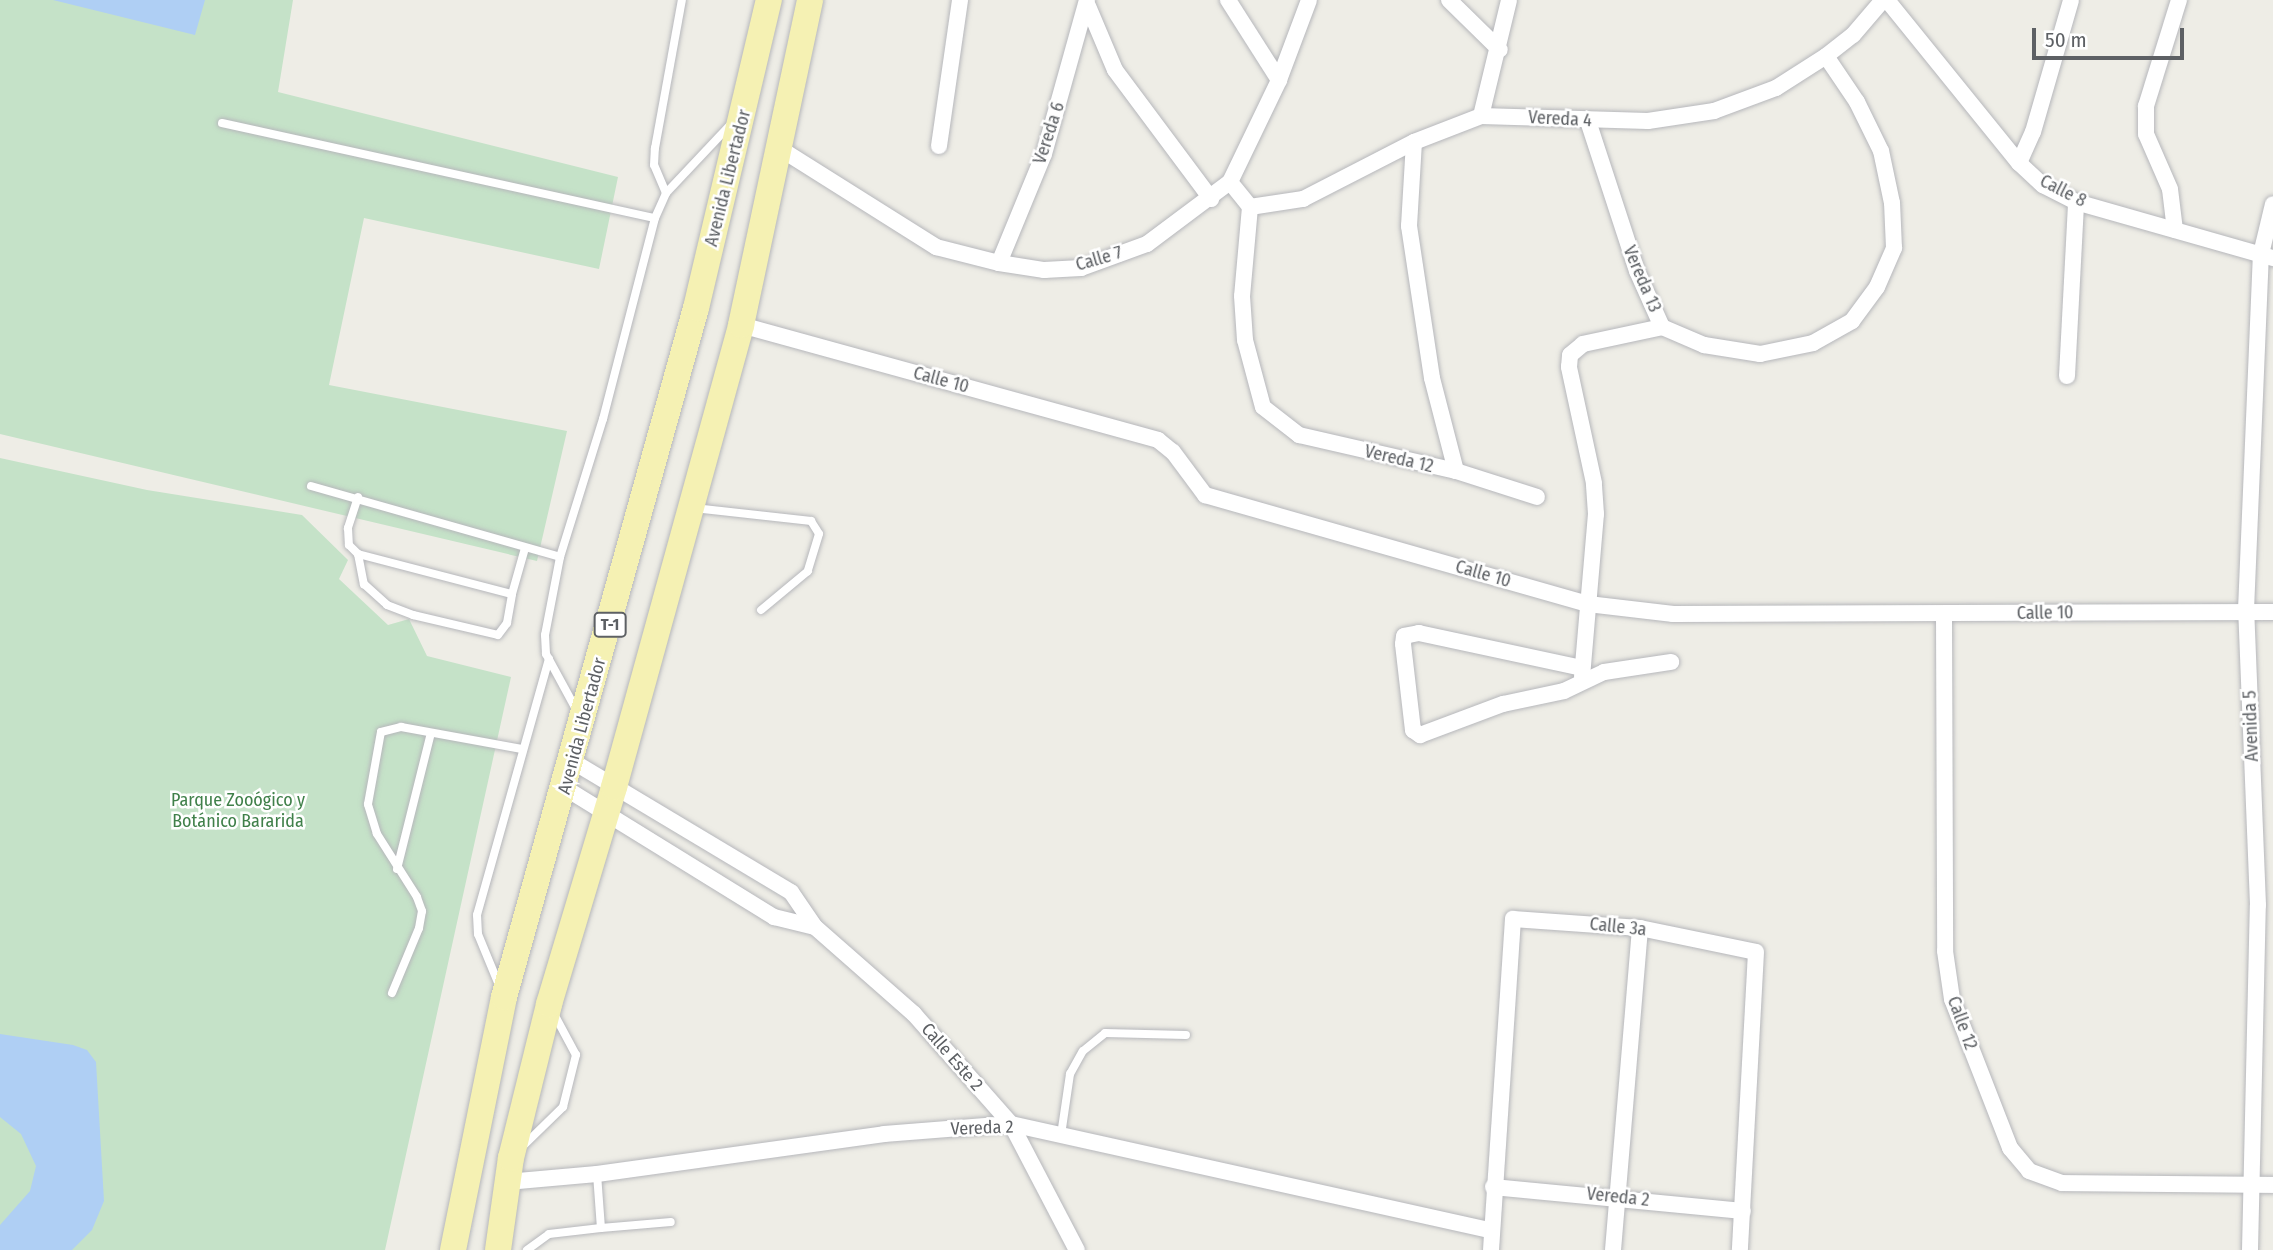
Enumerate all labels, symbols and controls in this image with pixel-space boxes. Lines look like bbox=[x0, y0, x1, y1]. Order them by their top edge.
scale bar bbox=[2035, 14, 2187, 58]
text: 50 m bbox=[2045, 27, 2087, 53]
street label: Vereda 6 bbox=[1029, 99, 1069, 167]
street label: Avenida Libertador bbox=[701, 107, 755, 249]
street label: Vereda 4 bbox=[1528, 107, 1592, 131]
street label: Calle 8 bbox=[2036, 170, 2090, 212]
street label: Calle 7 bbox=[1073, 242, 1125, 276]
street label: Vereda 13 bbox=[1618, 243, 1666, 315]
street label: Calle 10 bbox=[911, 362, 971, 398]
street label: Vereda 12 bbox=[1363, 441, 1435, 477]
street label: Calle 10 bbox=[1453, 556, 1513, 592]
street label: Calle 10 bbox=[2017, 602, 2073, 624]
road number: T-1 bbox=[592, 612, 628, 638]
street label: Avenida Libertador bbox=[553, 655, 611, 797]
street label: Avenida 5 bbox=[2239, 690, 2263, 762]
park label: Parque Zooógico y Botánico Bararida bbox=[171, 790, 305, 832]
street label: Calle 3a bbox=[1588, 913, 1648, 941]
street label: Calle 12 bbox=[1942, 993, 1982, 1053]
street label: Calle Este 2 bbox=[917, 1019, 987, 1095]
street label: Vereda 2 bbox=[950, 1116, 1014, 1140]
street label: Vereda 2 bbox=[1586, 1183, 1650, 1211]

